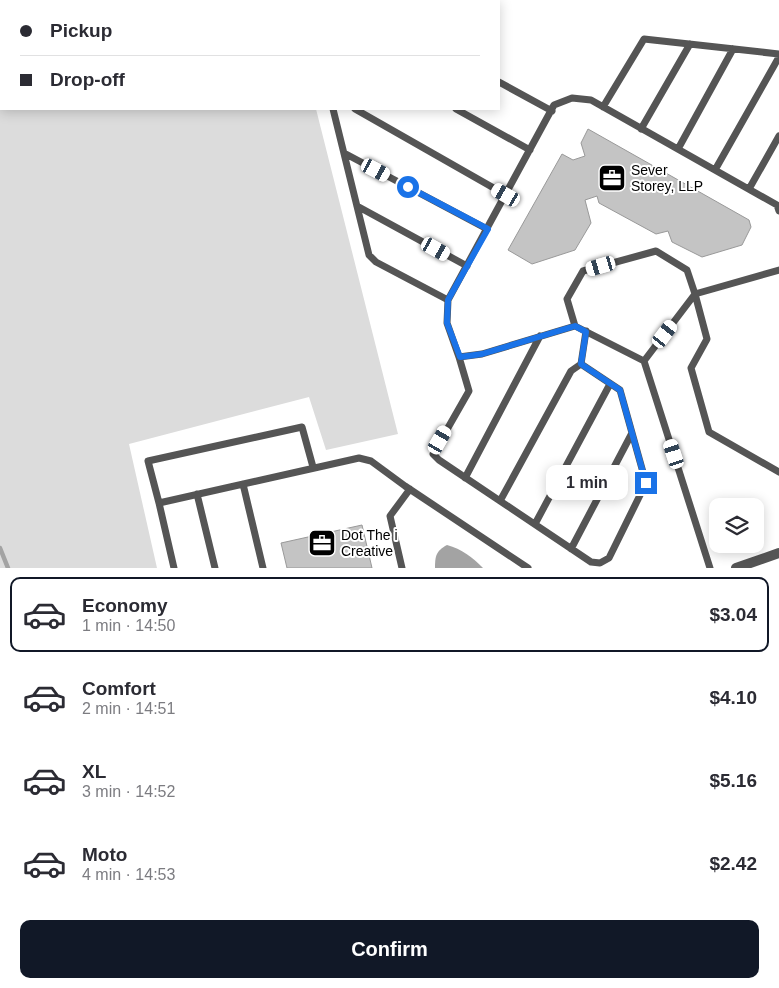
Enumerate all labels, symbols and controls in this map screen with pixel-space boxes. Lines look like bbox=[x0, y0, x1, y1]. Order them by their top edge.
text: Pickup bbox=[50, 20, 112, 41]
text: Drop-off bbox=[50, 69, 125, 90]
car bbox=[359, 156, 392, 184]
place label: Sever Storey, LLP bbox=[631, 162, 703, 194]
office icon: Sever Storey, LLP bbox=[597, 163, 627, 193]
route start bbox=[397, 176, 419, 198]
car bbox=[489, 181, 522, 209]
car bbox=[419, 235, 452, 263]
car bbox=[584, 255, 617, 277]
car bbox=[649, 318, 680, 350]
car bbox=[426, 423, 453, 457]
car bbox=[662, 437, 685, 471]
callout: 1 min bbox=[546, 466, 628, 500]
route end bbox=[635, 472, 657, 494]
text: 1 min bbox=[566, 474, 608, 491]
map controls bbox=[709, 498, 764, 553]
button: layers bbox=[709, 498, 764, 553]
place label: Dot The i Creative bbox=[341, 527, 398, 559]
office icon: Dot The i Creative bbox=[307, 528, 337, 558]
icon: car bbox=[22, 592, 67, 637]
text: Economy bbox=[82, 595, 168, 616]
text: $3.04 bbox=[709, 604, 757, 625]
text: 1 min · 14:50 bbox=[82, 617, 175, 634]
icon: car bbox=[22, 675, 67, 720]
text: Comfort bbox=[82, 678, 156, 699]
text: $4.10 bbox=[709, 687, 757, 708]
text: 2 min · 14:51 bbox=[82, 700, 175, 717]
icon: car bbox=[22, 758, 67, 803]
text: XL bbox=[82, 761, 106, 782]
text: $5.16 bbox=[709, 770, 757, 791]
text: 3 min · 14:52 bbox=[82, 783, 175, 800]
icon: car bbox=[22, 841, 67, 886]
text: Moto bbox=[82, 844, 127, 865]
text: $2.42 bbox=[709, 853, 757, 874]
text: 4 min · 14:53 bbox=[82, 866, 175, 883]
button: Confirm bbox=[20, 920, 759, 978]

